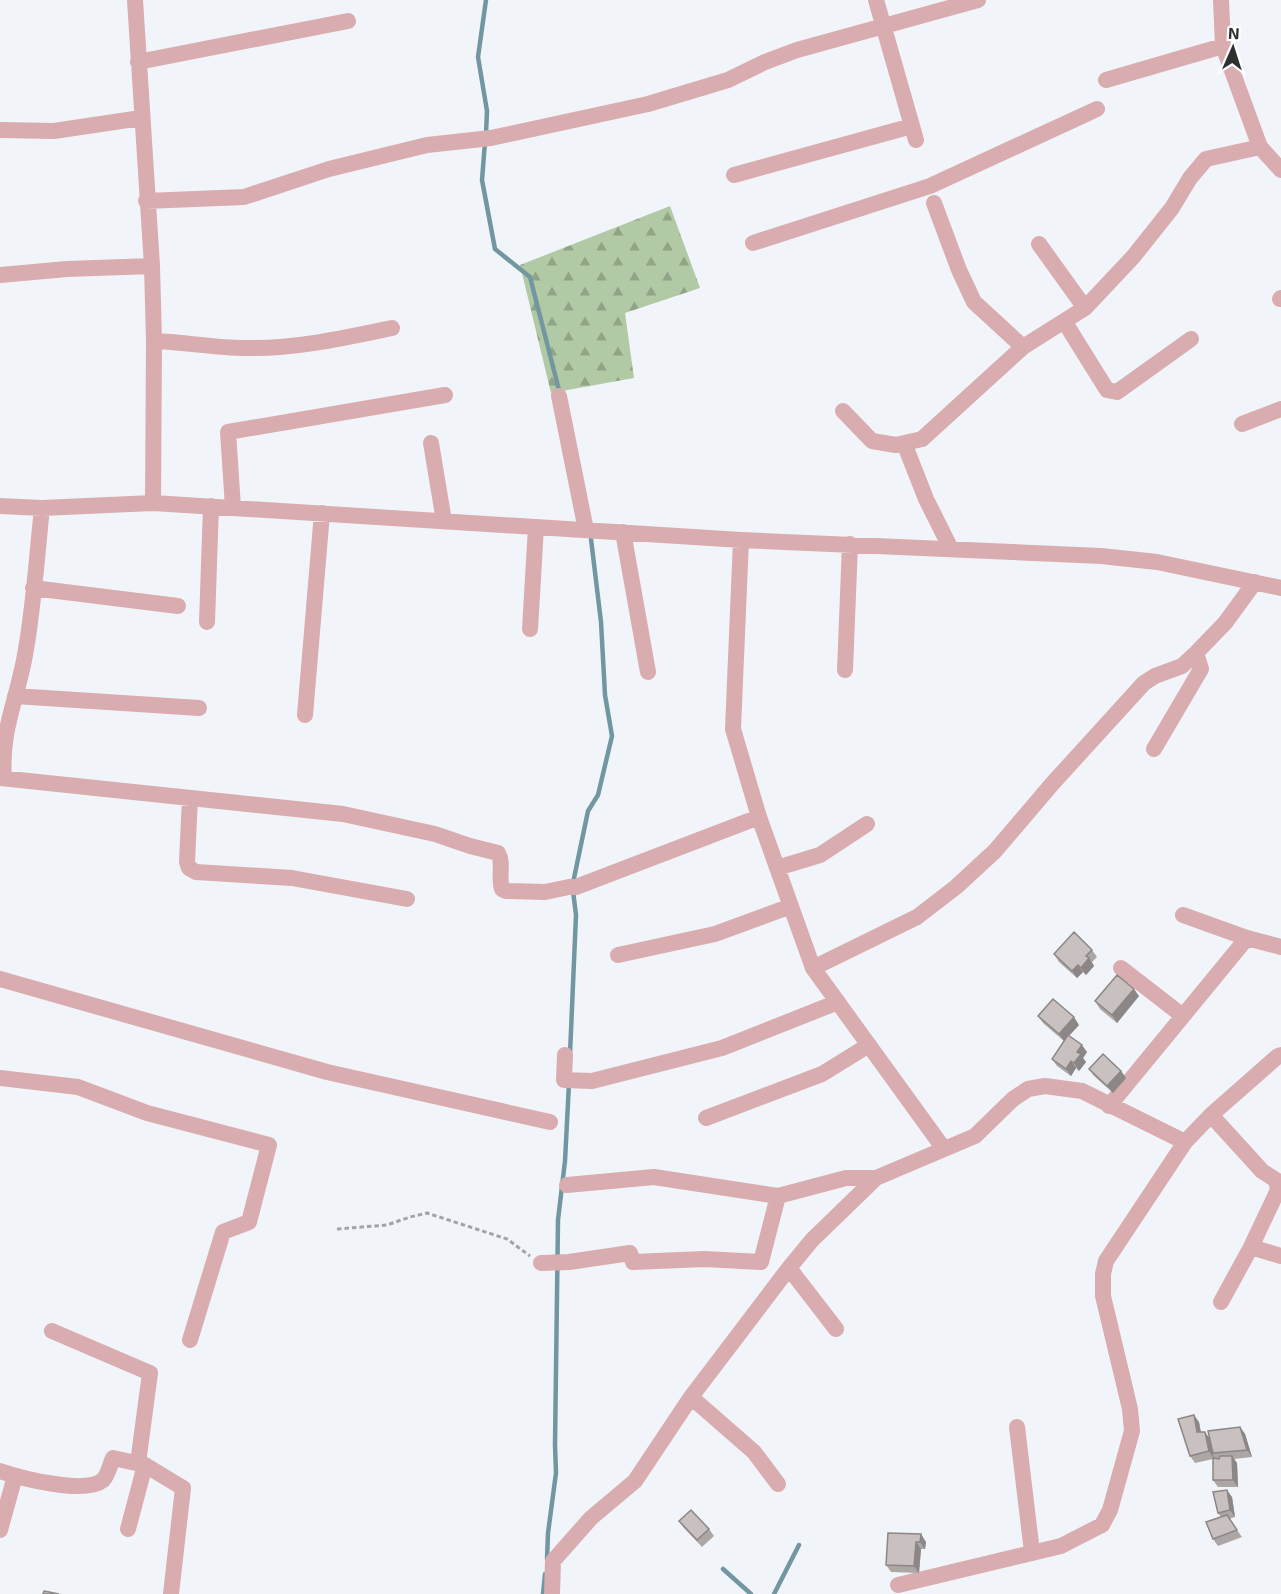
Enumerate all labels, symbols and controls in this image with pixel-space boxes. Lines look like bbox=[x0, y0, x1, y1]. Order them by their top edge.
north arrow bbox=[1203, 18, 1263, 78]
text: N bbox=[1228, 23, 1240, 42]

